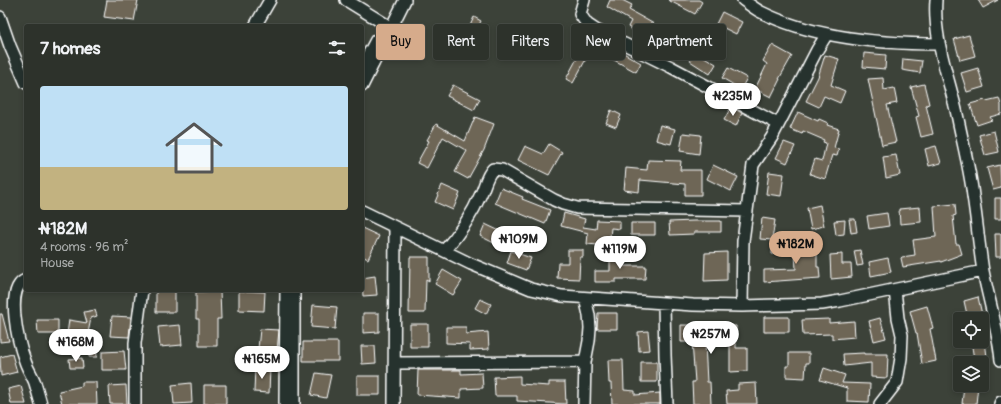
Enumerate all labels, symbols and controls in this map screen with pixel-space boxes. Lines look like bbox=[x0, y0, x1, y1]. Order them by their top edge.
chip: Buy bbox=[376, 24, 425, 60]
chip: Rent bbox=[433, 24, 489, 60]
chip: Filters bbox=[497, 24, 563, 60]
chip: New bbox=[571, 24, 625, 60]
chip: Apartment bbox=[633, 24, 726, 60]
icon: filters bbox=[326, 37, 348, 59]
text: 7 homes bbox=[40, 38, 100, 59]
pin: ₦235M bbox=[705, 83, 761, 117]
text: ₦235M bbox=[714, 88, 752, 104]
icon: home bbox=[158, 112, 230, 184]
text: ₦182M bbox=[40, 218, 87, 239]
pin: ₦109M bbox=[491, 226, 547, 260]
text: ₦109M bbox=[500, 231, 538, 247]
pin: ₦182M bbox=[768, 231, 824, 265]
pin: ₦119M bbox=[592, 236, 648, 270]
text: ₦182M bbox=[778, 236, 814, 252]
text: 4 rooms · 96 m² bbox=[40, 239, 128, 255]
text: ₦119M bbox=[603, 241, 637, 257]
text: House bbox=[40, 255, 74, 271]
map controls bbox=[953, 312, 989, 392]
button: locate bbox=[953, 312, 989, 348]
pin: ₦257M bbox=[683, 321, 739, 355]
text: ₦257M bbox=[692, 326, 730, 342]
pin: ₦168M bbox=[48, 329, 104, 363]
text: ₦168M bbox=[58, 334, 94, 350]
pin: ₦165M bbox=[234, 346, 290, 380]
text: ₦165M bbox=[244, 351, 280, 367]
button: layers bbox=[953, 356, 989, 392]

